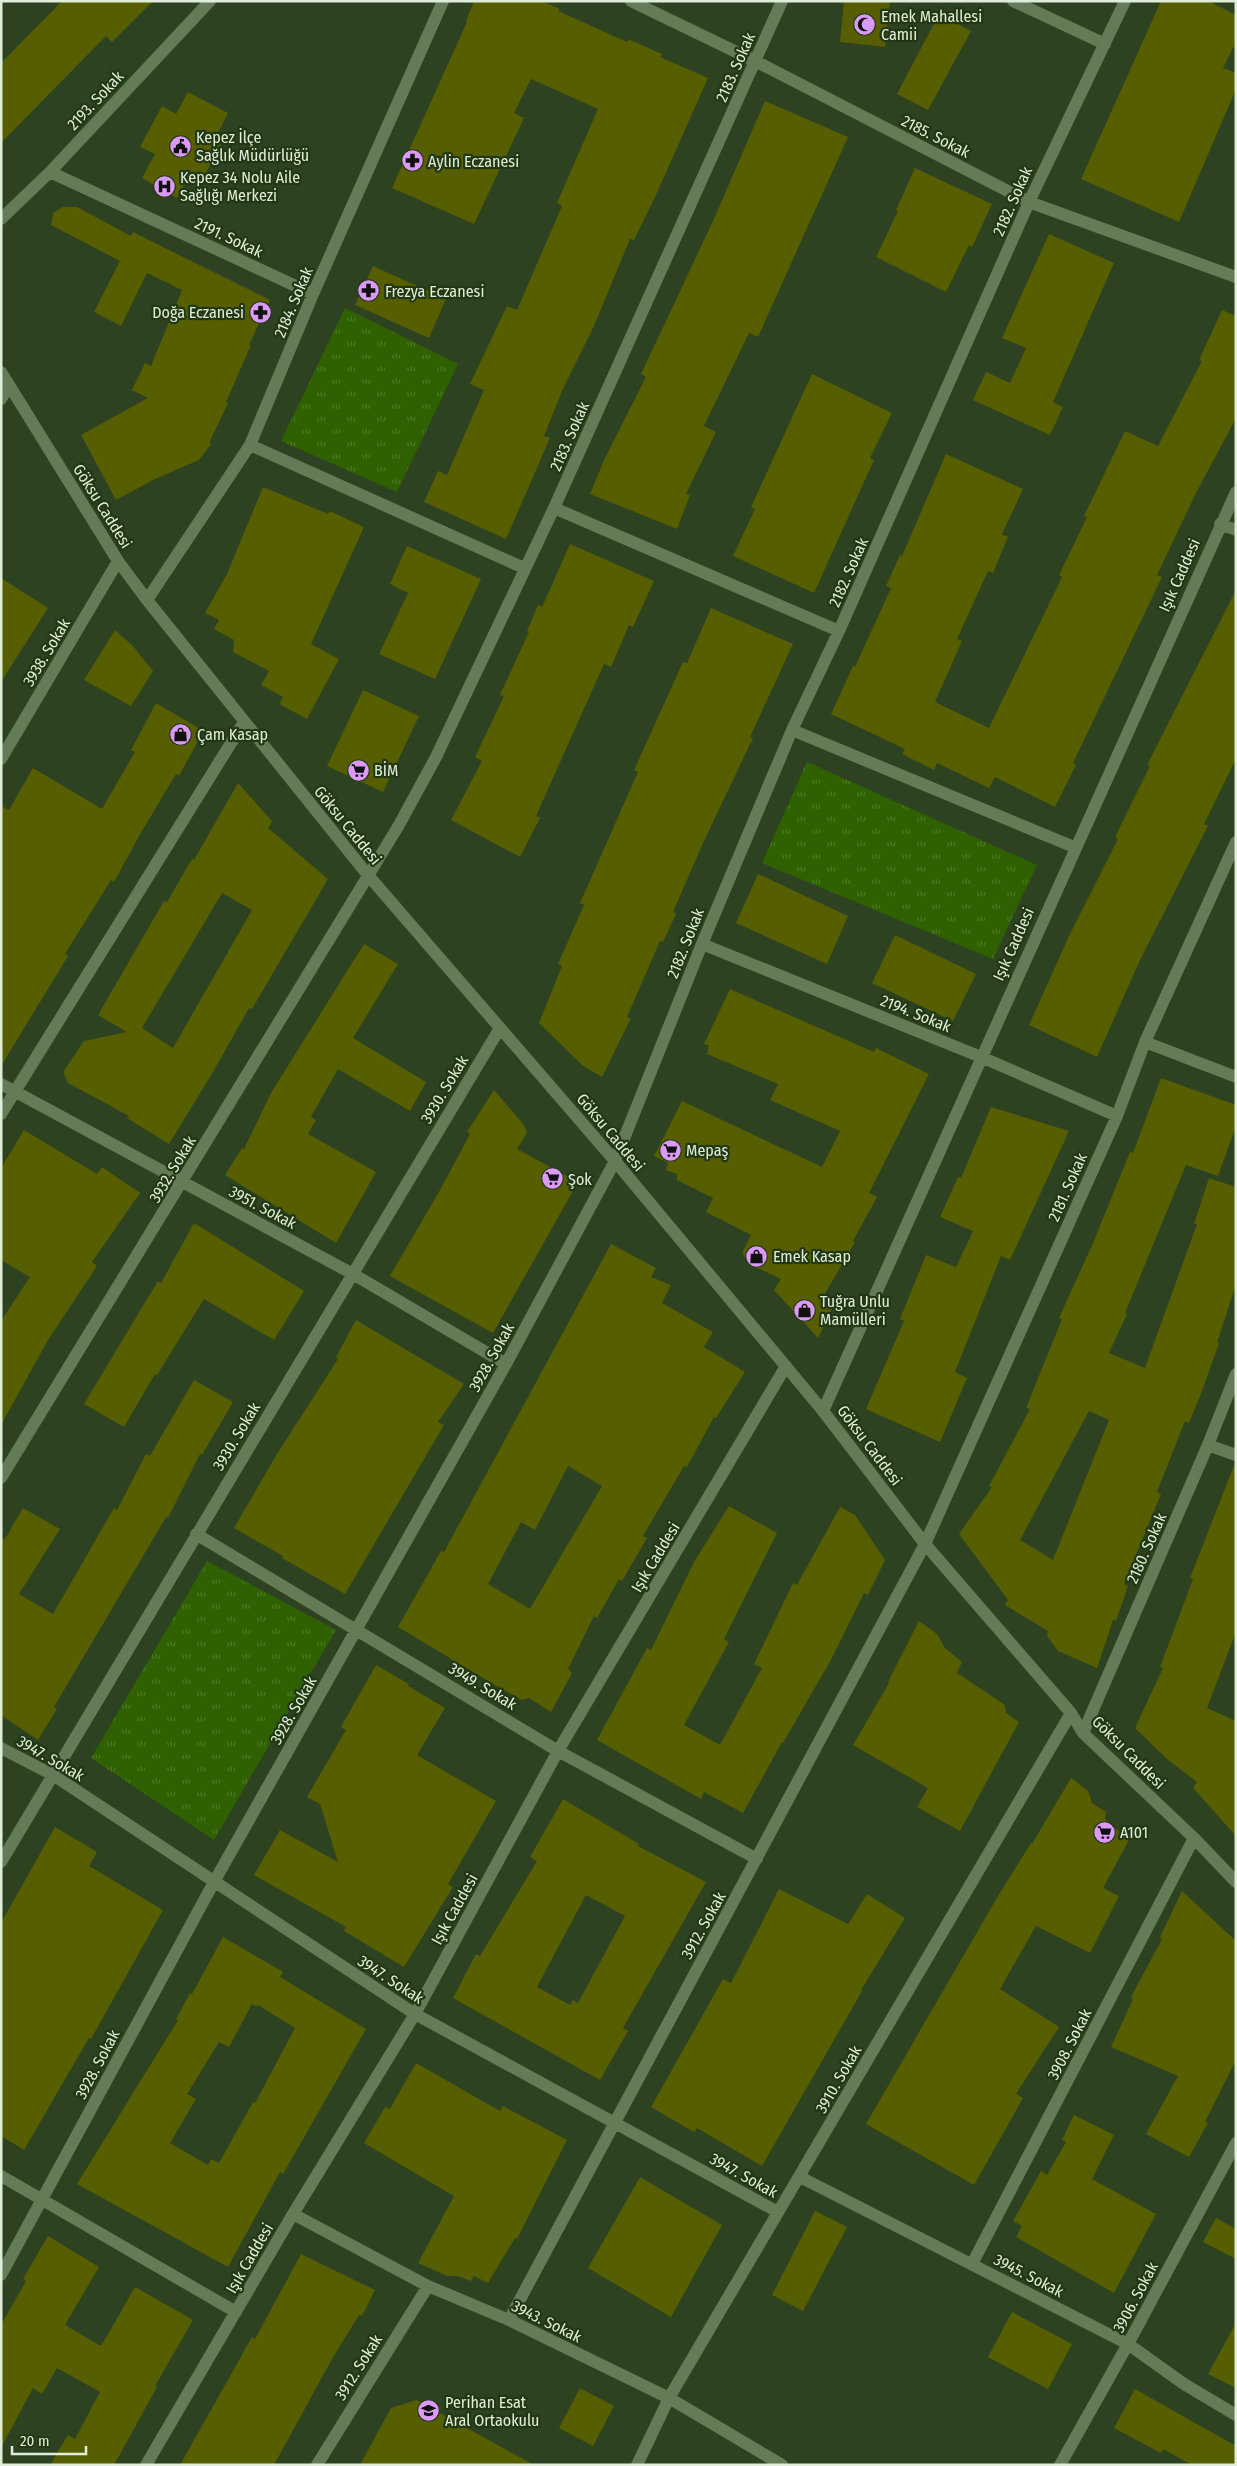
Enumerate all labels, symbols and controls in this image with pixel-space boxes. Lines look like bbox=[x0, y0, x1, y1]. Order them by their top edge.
place label: Emek Mahallesi Camii bbox=[881, 7, 982, 44]
mosque icon: Emek Mahallesi Camii bbox=[853, 13, 877, 37]
street label: 2183. Sokak bbox=[712, 29, 759, 105]
street label: 2193. Sokak bbox=[63, 67, 128, 134]
street label: 2185. Sokak bbox=[898, 111, 974, 162]
place label: Kepez İlçe Sağlık Müdürlüğü bbox=[196, 128, 309, 165]
public building icon: Kepez İlçe Sağlık Müdürlüğü bbox=[168, 134, 192, 158]
pharmacy icon: Aylin Eczanesi bbox=[400, 149, 424, 173]
place label: Aylin Eczanesi bbox=[428, 152, 519, 171]
street label: 2182. Sokak bbox=[989, 163, 1036, 239]
place label: Kepez 34 Nolu Aile Sağlığı Merkezi bbox=[180, 168, 300, 205]
hospital icon: Kepez 34 Nolu Aile Sağlığı Merkezi bbox=[152, 174, 176, 198]
street label: 2191. Sokak bbox=[192, 213, 266, 262]
street label: 2184. Sokak bbox=[270, 264, 317, 340]
pharmacy icon: Frezya Eczanesi bbox=[357, 279, 381, 303]
place label: Frezya Eczanesi bbox=[385, 282, 484, 301]
pharmacy icon: Doğa Eczanesi bbox=[248, 300, 272, 324]
place label: Doğa Eczanesi bbox=[152, 303, 244, 322]
street label: 2183. Sokak bbox=[546, 398, 593, 474]
street label: Göksu Caddesi bbox=[69, 461, 136, 552]
street label: 2182. Sokak bbox=[825, 534, 872, 610]
street label: Işık Caddesi bbox=[1155, 536, 1204, 615]
street label: 3938. Sokak bbox=[19, 614, 74, 690]
shop icon: Çam Kasap bbox=[169, 722, 193, 746]
place label: Çam Kasap bbox=[197, 725, 268, 745]
supermarket icon: BİM bbox=[346, 758, 370, 782]
place label: BİM bbox=[374, 761, 398, 780]
street label: Göksu Caddesi bbox=[310, 782, 385, 868]
street label: 2182. Sokak bbox=[663, 905, 708, 981]
street label: Işık Caddesi bbox=[989, 905, 1038, 984]
street label: 2194. Sokak bbox=[878, 991, 954, 1036]
street label: 3930. Sokak bbox=[417, 1051, 472, 1127]
street label: Göksu Caddesi bbox=[573, 1090, 649, 1175]
street label: 3932. Sokak bbox=[145, 1132, 200, 1206]
supermarket icon: Mepaş bbox=[658, 1138, 682, 1162]
place label: Mepaş bbox=[686, 1141, 728, 1160]
street label: 2181. Sokak bbox=[1044, 1150, 1091, 1224]
supermarket icon: Şok bbox=[540, 1167, 564, 1191]
place label: Şok bbox=[568, 1170, 592, 1189]
street label: 3951. Sokak bbox=[226, 1182, 300, 1233]
shop icon: Emek Kasap bbox=[745, 1244, 769, 1268]
place label: Emek Kasap bbox=[773, 1247, 851, 1266]
place label: Tuğra Unlu Mamülleri bbox=[820, 1292, 890, 1329]
shop icon: Tuğra Unlu Mamülleri bbox=[792, 1298, 816, 1322]
street label: 3928. Sokak bbox=[465, 1319, 518, 1395]
street label: 3930. Sokak bbox=[209, 1398, 264, 1474]
street label: Göksu Caddesi bbox=[833, 1401, 906, 1489]
street label: 2180. Sokak bbox=[1122, 1509, 1171, 1586]
street label: Işık Caddesi bbox=[627, 1519, 684, 1596]
street label: 3949. Sokak bbox=[445, 1659, 521, 1714]
street label: 3928. Sokak bbox=[266, 1672, 321, 1748]
street label: Göksu Caddesi bbox=[1088, 1712, 1169, 1793]
street label: 3947. Sokak bbox=[14, 1732, 88, 1786]
supermarket icon: A101 bbox=[1092, 1820, 1116, 1844]
place label: A101 bbox=[1120, 1823, 1148, 1842]
street label: Işık Caddesi bbox=[427, 1871, 482, 1948]
street label: 3912. Sokak bbox=[677, 1888, 730, 1962]
street label: 3947. Sokak bbox=[354, 1951, 428, 2008]
street label: 3908. Sokak bbox=[1043, 2005, 1096, 2083]
street label: 3928. Sokak bbox=[71, 2026, 124, 2102]
street label: 3910. Sokak bbox=[811, 2041, 866, 2117]
street label: 3947. Sokak bbox=[707, 2149, 781, 2202]
street label: Işık Caddesi bbox=[222, 2220, 277, 2297]
street label: 3945. Sokak bbox=[991, 2250, 1067, 2301]
street label: 3906. Sokak bbox=[1109, 2258, 1162, 2336]
street label: 3943. Sokak bbox=[509, 2296, 585, 2347]
street label: 3912. Sokak bbox=[331, 2330, 386, 2404]
place label: Perihan Esat Aral Ortaokulu bbox=[445, 2393, 539, 2430]
school or university icon: Perihan Esat Aral Ortaokulu bbox=[417, 2399, 441, 2423]
scale bar bbox=[12, 2424, 86, 2456]
text: 20 m bbox=[20, 2432, 50, 2450]

